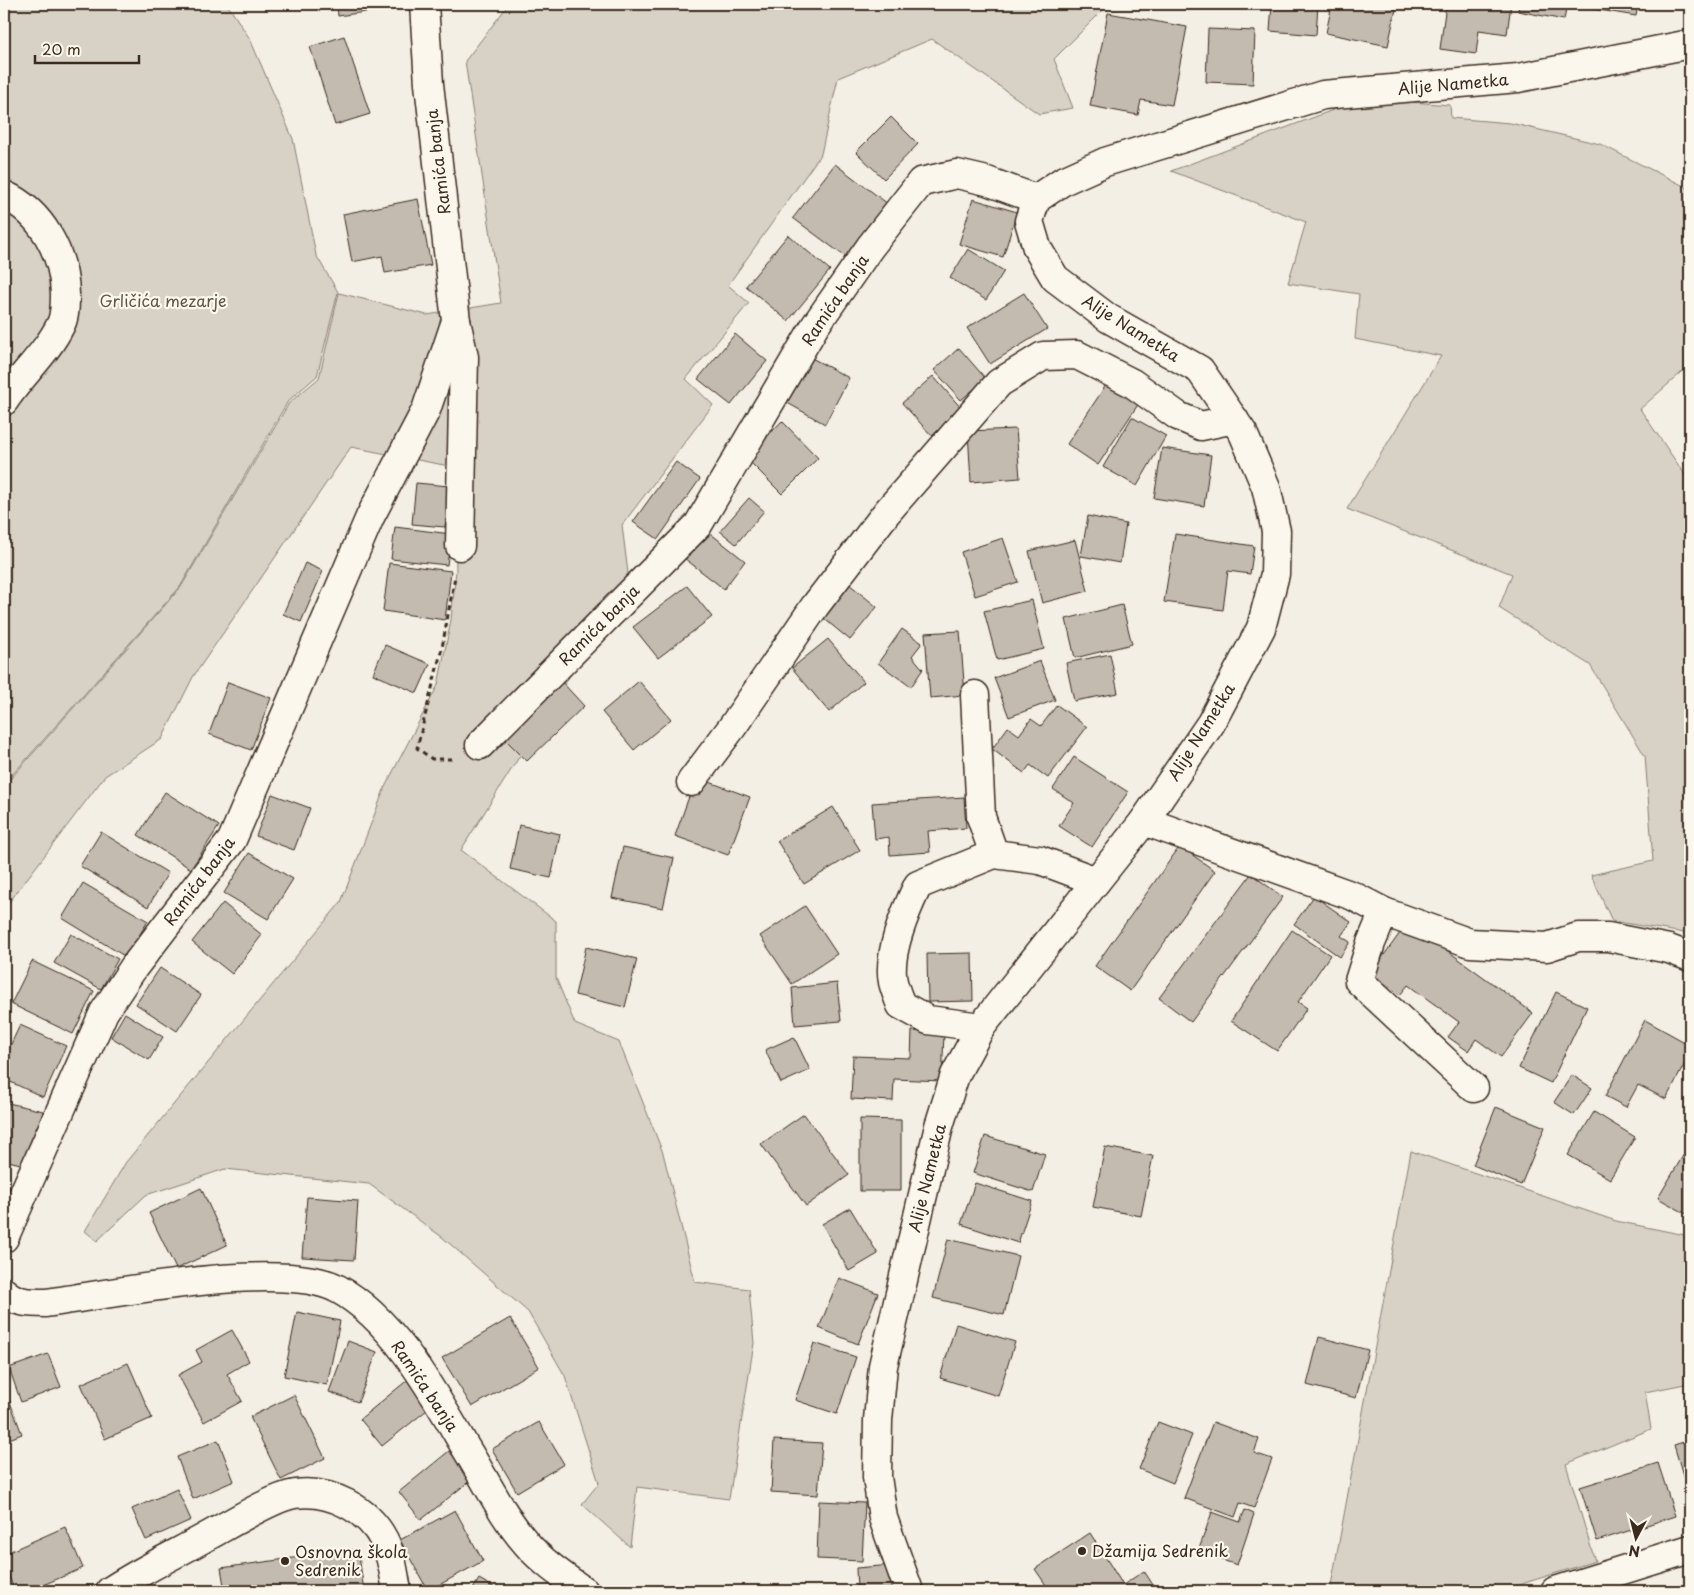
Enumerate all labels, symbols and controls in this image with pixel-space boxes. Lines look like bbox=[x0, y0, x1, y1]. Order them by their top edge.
scale bar bbox=[35, 32, 139, 64]
text: 20 m bbox=[42, 37, 81, 60]
street label: Alije Nametka bbox=[1397, 66, 1509, 100]
street label: Ramića banja bbox=[419, 108, 455, 216]
street label: Ramića banja bbox=[795, 249, 874, 350]
park label: Grličića mezarje bbox=[100, 288, 226, 312]
street label: Alije Nametka bbox=[1078, 288, 1185, 367]
street label: Ramića banja bbox=[552, 578, 644, 670]
street label: Alije Nametka bbox=[1161, 678, 1240, 785]
street label: Ramića banja bbox=[157, 831, 240, 930]
street label: Alije Nametka bbox=[901, 1121, 951, 1235]
street label: Ramića banja bbox=[386, 1335, 465, 1436]
north arrow bbox=[1612, 1512, 1662, 1562]
place label: Džamija Sedrenik bbox=[1092, 1538, 1228, 1562]
place label: Osnovna škola Sedrenik bbox=[295, 1539, 407, 1581]
text: N bbox=[1628, 1540, 1641, 1562]
marker: Džamija Sedrenik bbox=[1076, 1545, 1088, 1557]
marker: Osnovna škola Sedrenik bbox=[279, 1555, 291, 1567]

